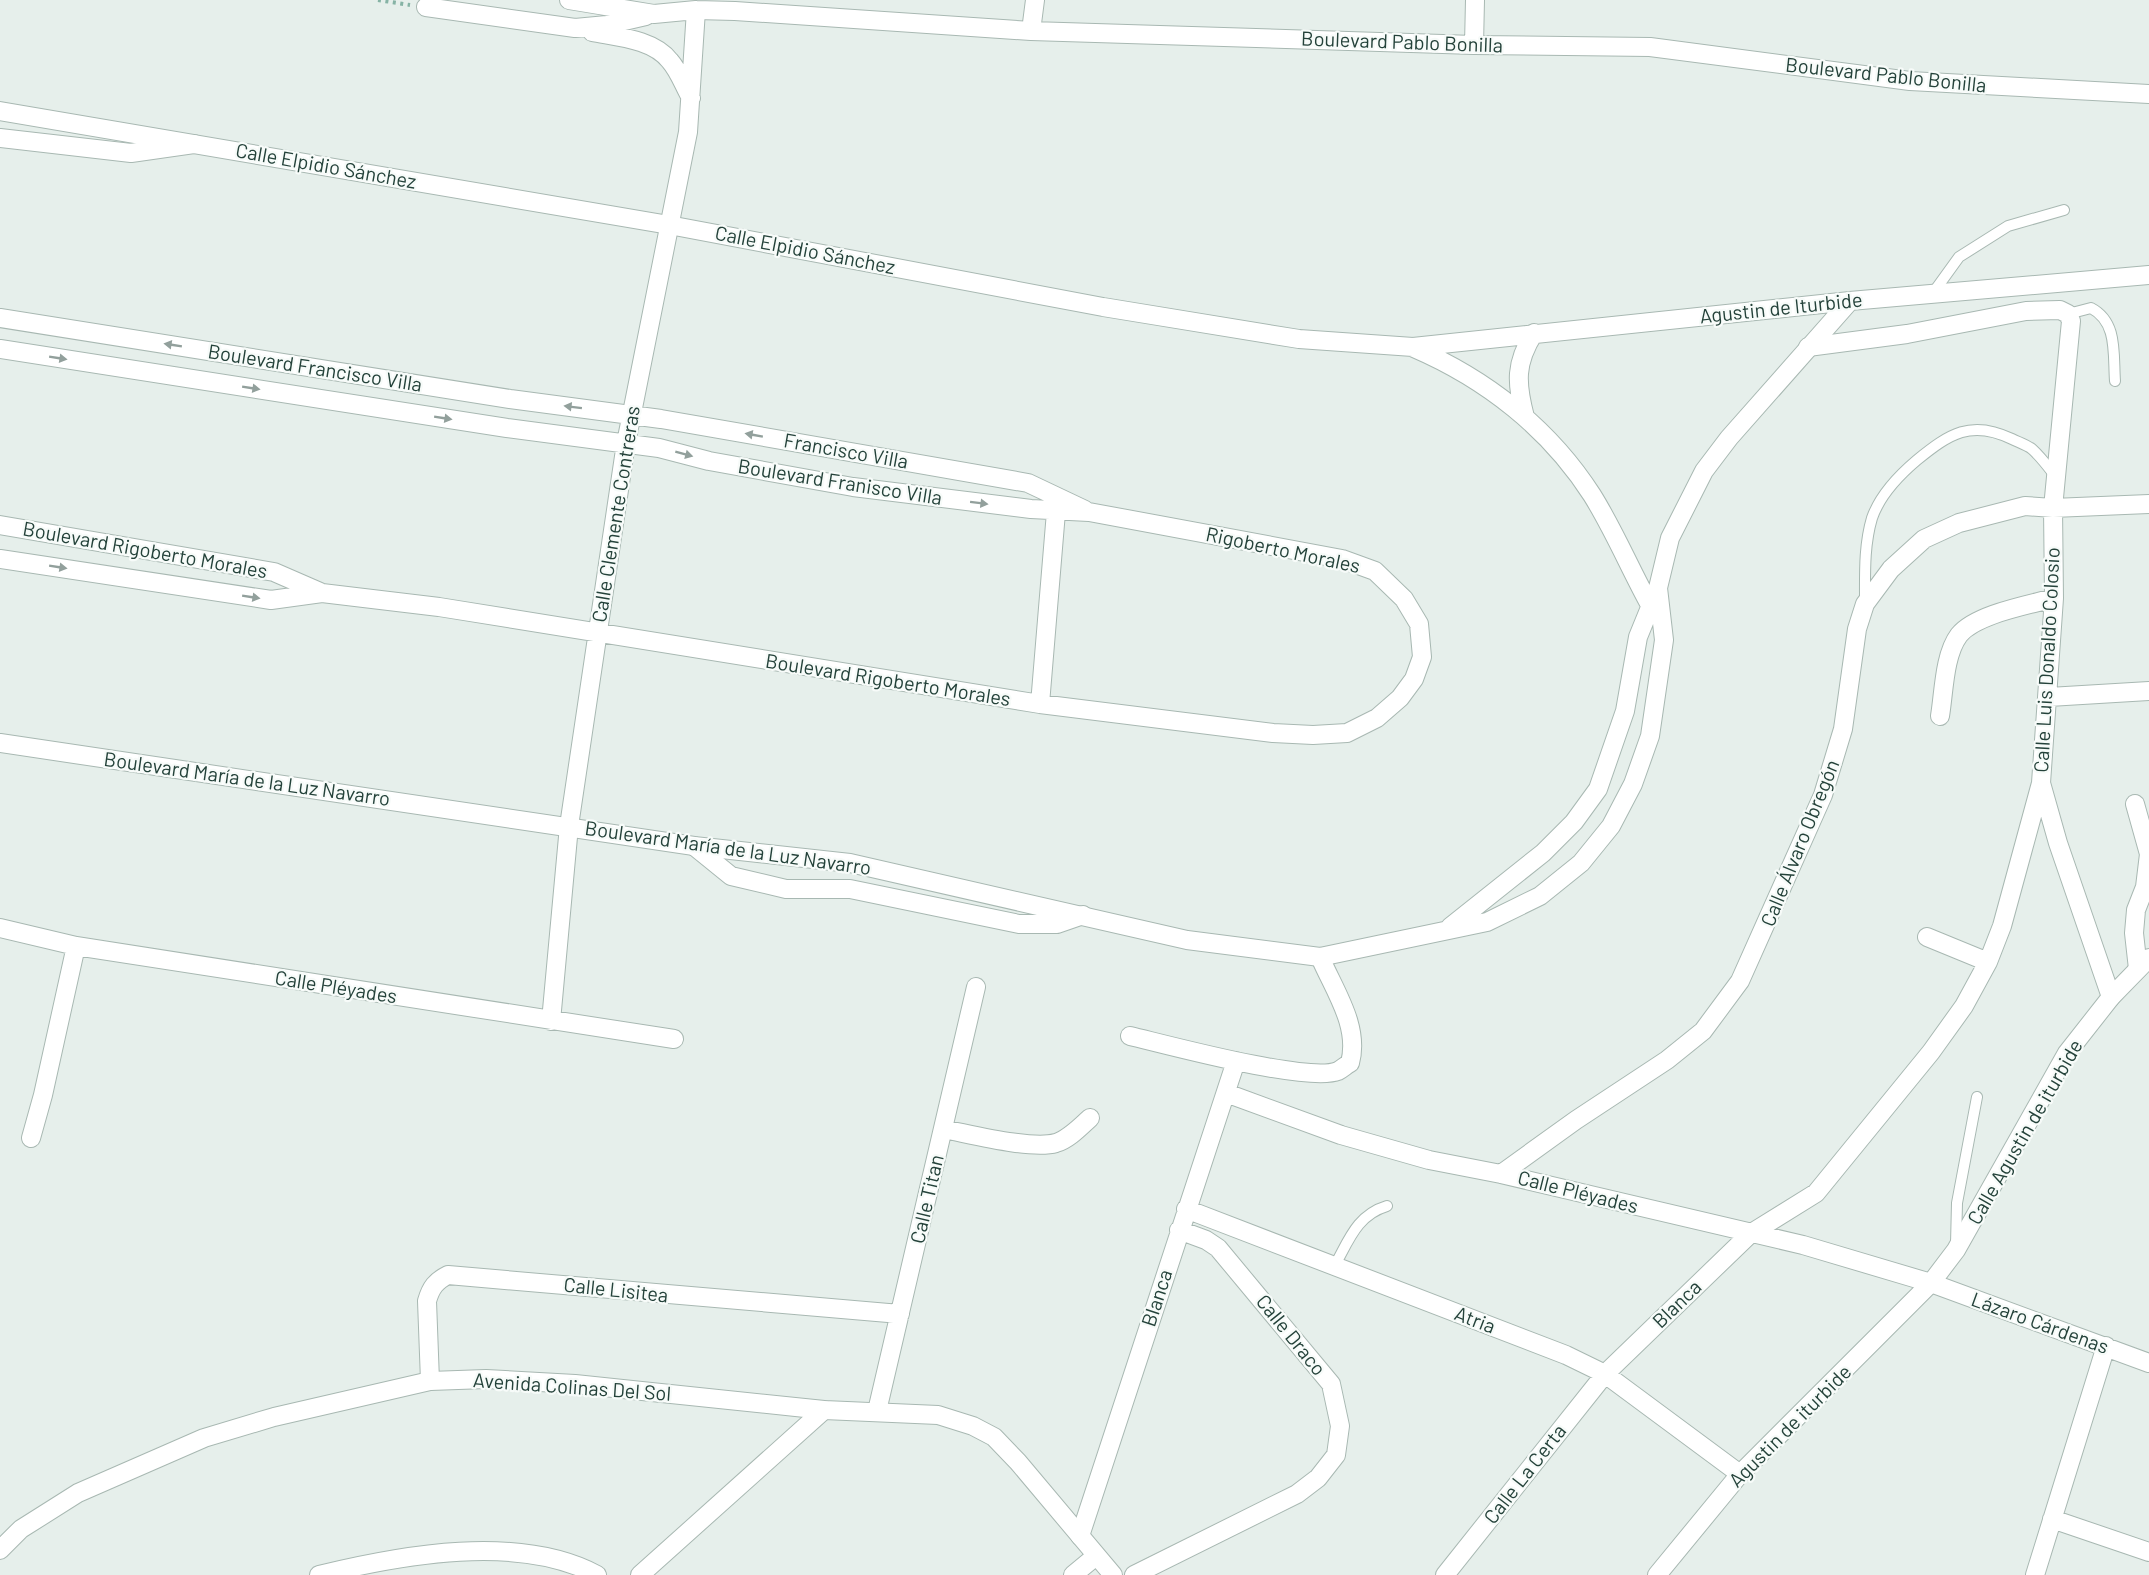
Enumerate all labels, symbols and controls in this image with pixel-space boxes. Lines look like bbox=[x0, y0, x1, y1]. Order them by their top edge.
street label: Boulevard Pablo Bonilla bbox=[1301, 25, 1503, 57]
street label: Boulevard Pablo Bonilla bbox=[1784, 52, 1988, 96]
street label: Calle Elpidio Sánchez bbox=[234, 137, 418, 193]
street label: Calle Elpidio Sánchez bbox=[713, 220, 897, 278]
street label: Agustin de Iturbide bbox=[1698, 287, 1863, 327]
street label: Boulevard Francisco Villa bbox=[206, 338, 424, 396]
one-way arrow bbox=[163, 341, 182, 350]
one-way arrow bbox=[48, 353, 67, 362]
one-way arrow bbox=[241, 383, 260, 392]
one-way arrow bbox=[564, 402, 583, 412]
street label: Calle Clemente Contreras bbox=[586, 404, 644, 624]
one-way arrow bbox=[434, 413, 453, 422]
street label: Francisco Villa bbox=[782, 427, 910, 473]
one-way arrow bbox=[745, 430, 764, 439]
one-way arrow bbox=[674, 450, 693, 460]
street label: Boulevard Franisco Villa bbox=[736, 453, 944, 509]
one-way arrow bbox=[970, 498, 989, 507]
street label: Boulevard Rigoberto Morales bbox=[21, 516, 269, 582]
street label: Rigoberto Morales bbox=[1204, 521, 1363, 577]
street label: Calle Luis Donaldo Colosio bbox=[2028, 547, 2064, 773]
one-way arrow bbox=[49, 562, 68, 571]
one-way arrow bbox=[241, 593, 260, 602]
street label: Boulevard Rigoberto Morales bbox=[764, 648, 1012, 710]
street label: Boulevard María de la Luz Navarro bbox=[102, 746, 392, 810]
street label: Calle Álvaro Obregón bbox=[1755, 756, 1844, 930]
street label: Boulevard María de la Luz Navarro bbox=[583, 815, 873, 879]
street label: Calle Pléyades bbox=[273, 965, 399, 1007]
street label: Calle Agustin de iturbide bbox=[1961, 1035, 2087, 1228]
street label: Calle Titan bbox=[904, 1152, 948, 1246]
street label: Calle Pléyades bbox=[1516, 1164, 1641, 1218]
street label: Blanca bbox=[1136, 1266, 1177, 1329]
street label: Calle Lisitea bbox=[563, 1272, 670, 1306]
street label: Blanca bbox=[1647, 1274, 1706, 1332]
street label: Lázaro Cárdenas bbox=[1968, 1286, 2112, 1358]
street label: Calle Draco bbox=[1252, 1289, 1332, 1380]
street label: Atria bbox=[1452, 1300, 1499, 1338]
street label: Agustin de iturbide bbox=[1723, 1359, 1856, 1492]
street label: Avenida Colinas Del Sol bbox=[472, 1367, 672, 1405]
street label: Calle La Certa bbox=[1478, 1419, 1570, 1528]

